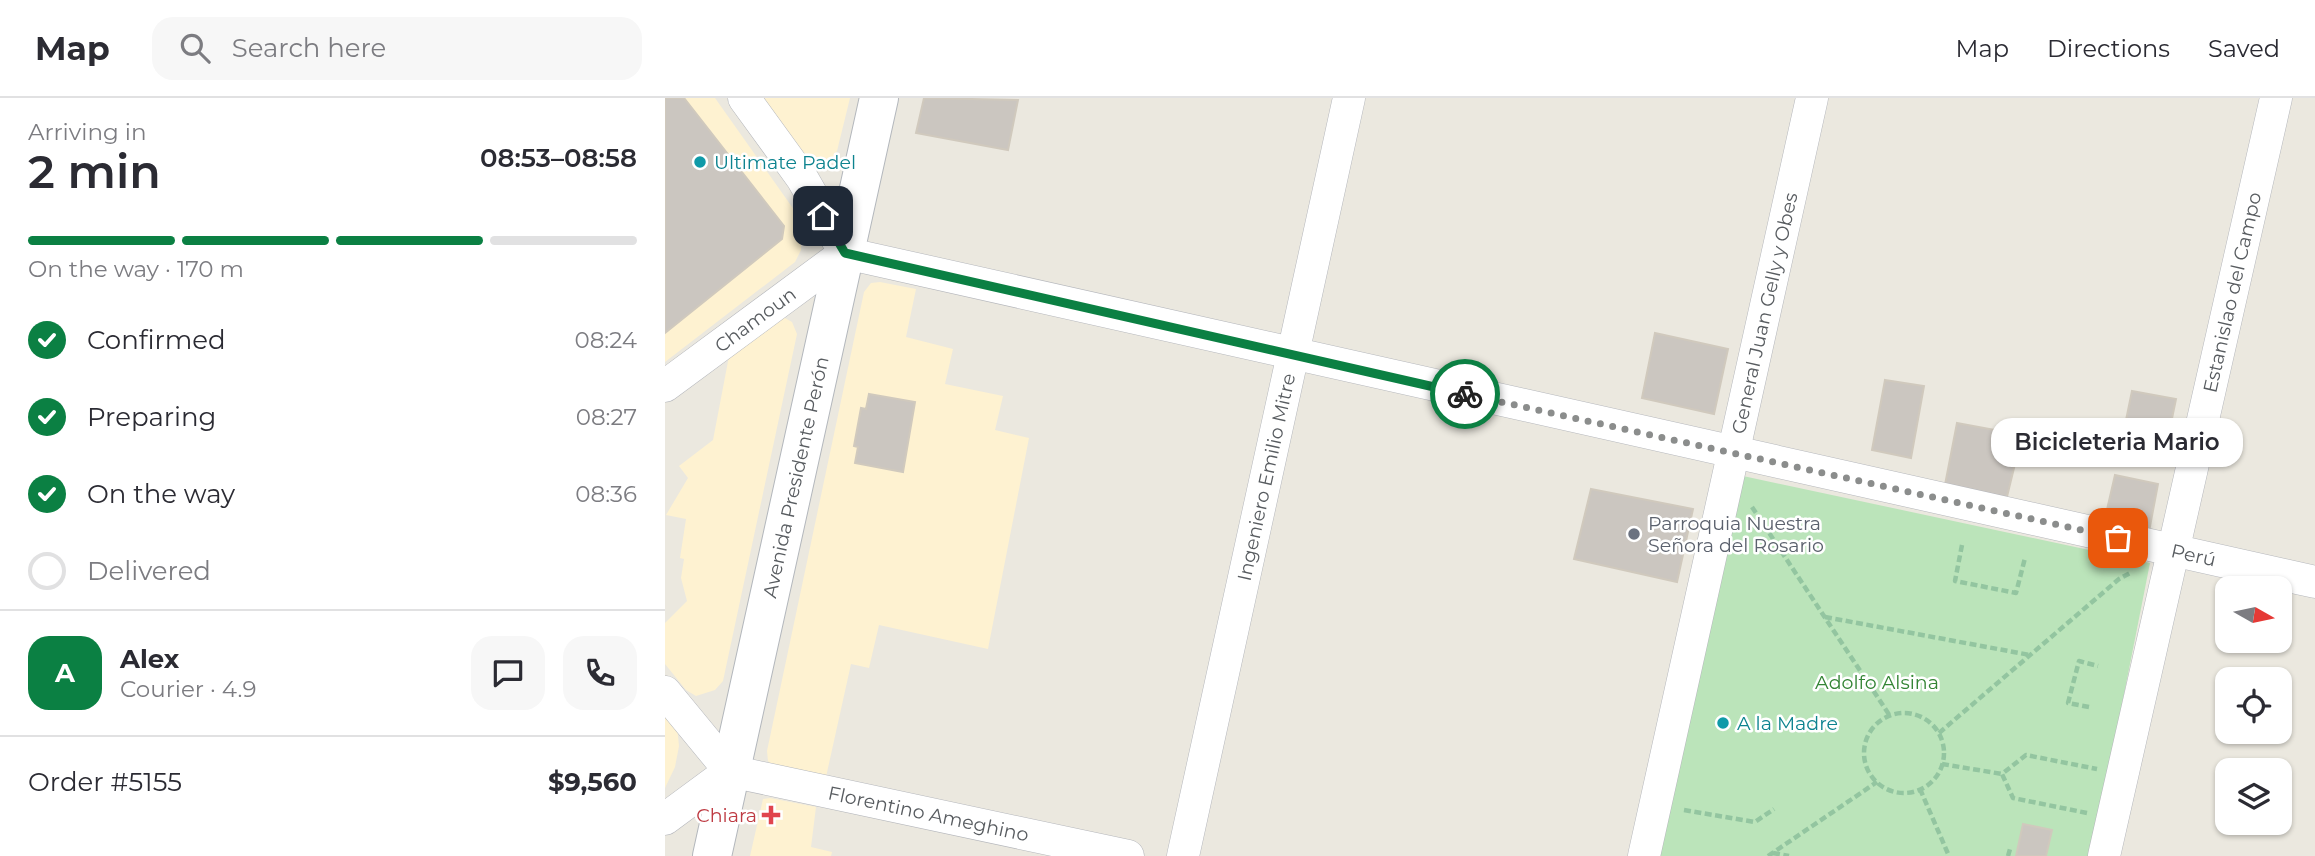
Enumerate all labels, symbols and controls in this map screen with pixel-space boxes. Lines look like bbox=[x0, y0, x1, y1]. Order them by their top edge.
search box bbox=[152, 17, 642, 80]
text: Map bbox=[35, 28, 110, 68]
icon: search bbox=[176, 29, 214, 67]
text: Search here bbox=[232, 32, 386, 64]
text: Map bbox=[1956, 34, 2009, 63]
text: Directions bbox=[2047, 34, 2170, 63]
text: Saved bbox=[2208, 34, 2280, 63]
text: Arriving in bbox=[28, 118, 147, 146]
text: 08:53–08:58 bbox=[480, 142, 637, 174]
text: 2 min bbox=[28, 143, 161, 200]
place label: Ultimate Padel bbox=[714, 151, 856, 174]
marker: Ultimate Padel bbox=[692, 154, 708, 170]
pin bbox=[793, 186, 853, 246]
street label: General Juan Gelly y Obes bbox=[1727, 190, 1803, 436]
street label: Estanislao del Campo bbox=[2199, 190, 2266, 395]
icon: home bbox=[804, 197, 842, 235]
text: On the way · 170 m bbox=[28, 255, 244, 283]
street label: Chamoun bbox=[710, 282, 801, 357]
icon: check bbox=[28, 321, 66, 359]
text: Confirmed bbox=[87, 324, 226, 356]
text: 08:24 bbox=[574, 326, 637, 354]
street label: Avenida Presidente Perón bbox=[758, 354, 834, 600]
courier bbox=[1430, 359, 1500, 429]
street label: Ingeniero Emilio Mitre bbox=[1233, 371, 1300, 583]
icon: bike bbox=[1446, 375, 1484, 413]
icon: check bbox=[28, 398, 66, 436]
text: Preparing bbox=[87, 401, 216, 433]
text: 08:27 bbox=[576, 403, 637, 431]
callout: Bicicleteria Mario bbox=[1992, 419, 2244, 468]
text: Bicicleteria Mario bbox=[2014, 428, 2220, 456]
icon: check bbox=[28, 475, 66, 513]
text: On the way bbox=[87, 478, 235, 510]
text: 08:36 bbox=[575, 480, 637, 508]
pin bbox=[2088, 508, 2148, 568]
place label: Parroquia Nuestra Señora del Rosario bbox=[1648, 512, 1824, 557]
icon: bag bbox=[2099, 519, 2137, 557]
marker: Parroquia Nuestra Señora del Rosario bbox=[1626, 526, 1642, 542]
street label: Perú bbox=[2169, 539, 2218, 571]
text: Delivered bbox=[87, 555, 211, 587]
north arrow bbox=[2215, 576, 2293, 653]
map controls bbox=[2215, 576, 2292, 835]
button: chat bbox=[471, 636, 545, 710]
button: phone bbox=[563, 636, 637, 710]
text: Alex bbox=[120, 643, 179, 675]
text: A bbox=[55, 657, 75, 689]
button: locate bbox=[2215, 667, 2292, 744]
park label: Adolfo Alsina bbox=[1815, 671, 1939, 694]
text: Courier · 4.9 bbox=[120, 675, 256, 703]
place label: A la Madre bbox=[1737, 712, 1838, 735]
marker: A la Madre bbox=[1715, 715, 1731, 731]
button: layers bbox=[2215, 758, 2292, 835]
text: Order #5155 bbox=[28, 766, 182, 798]
text: $9,560 bbox=[548, 766, 637, 798]
street label: Florentino Ameghino bbox=[826, 781, 1031, 847]
place label: Chiara bbox=[696, 804, 757, 827]
marker: Chiara bbox=[763, 807, 779, 823]

